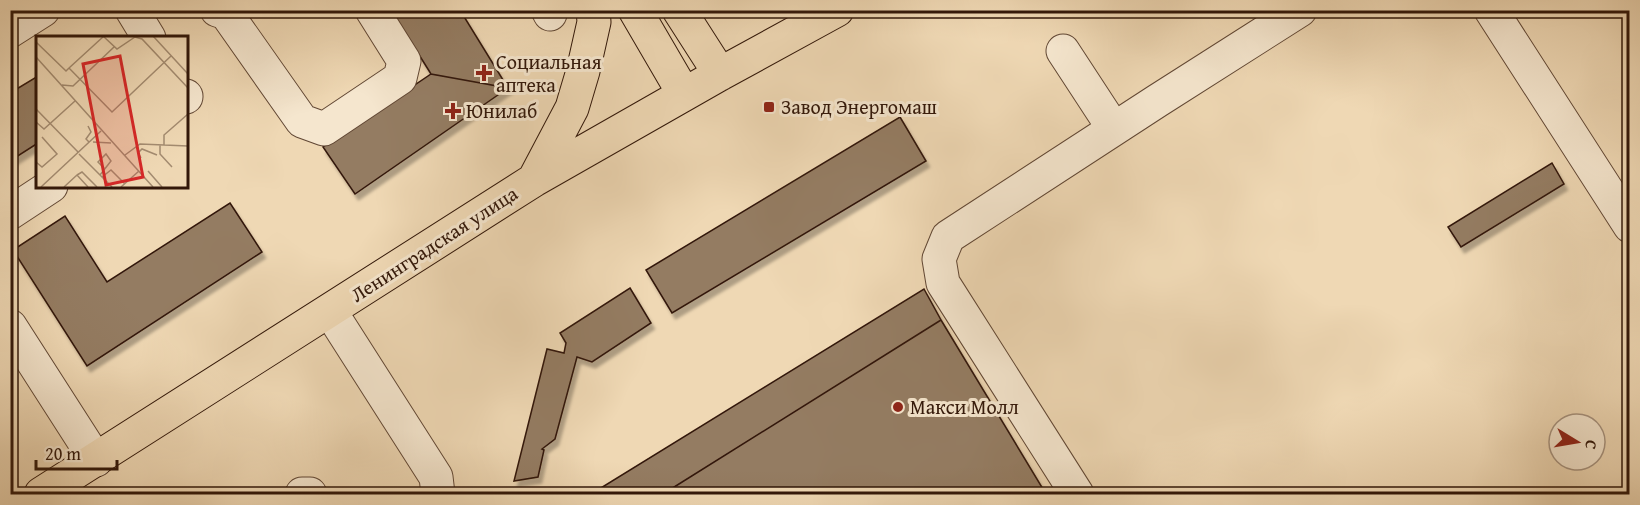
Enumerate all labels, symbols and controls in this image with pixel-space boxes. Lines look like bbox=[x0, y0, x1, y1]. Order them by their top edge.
inset map bbox=[36, 36, 188, 188]
place label: Социальная аптека bbox=[496, 47, 602, 99]
marker: Социальная аптека bbox=[477, 66, 491, 80]
place label: Завод Энергомаш bbox=[781, 92, 937, 121]
place label: Юнилаб bbox=[466, 96, 537, 125]
marker: Завод Энергомаш bbox=[762, 100, 776, 114]
marker: Юнилаб bbox=[444, 102, 462, 120]
street label: Ленинградская улица bbox=[344, 178, 523, 309]
place label: Макси Молл bbox=[910, 392, 1019, 421]
marker: Макси Молл bbox=[891, 400, 905, 414]
north arrow bbox=[1547, 412, 1607, 472]
scale bar bbox=[36, 433, 117, 471]
text: С bbox=[1579, 438, 1604, 452]
text: 20 m bbox=[45, 440, 81, 467]

